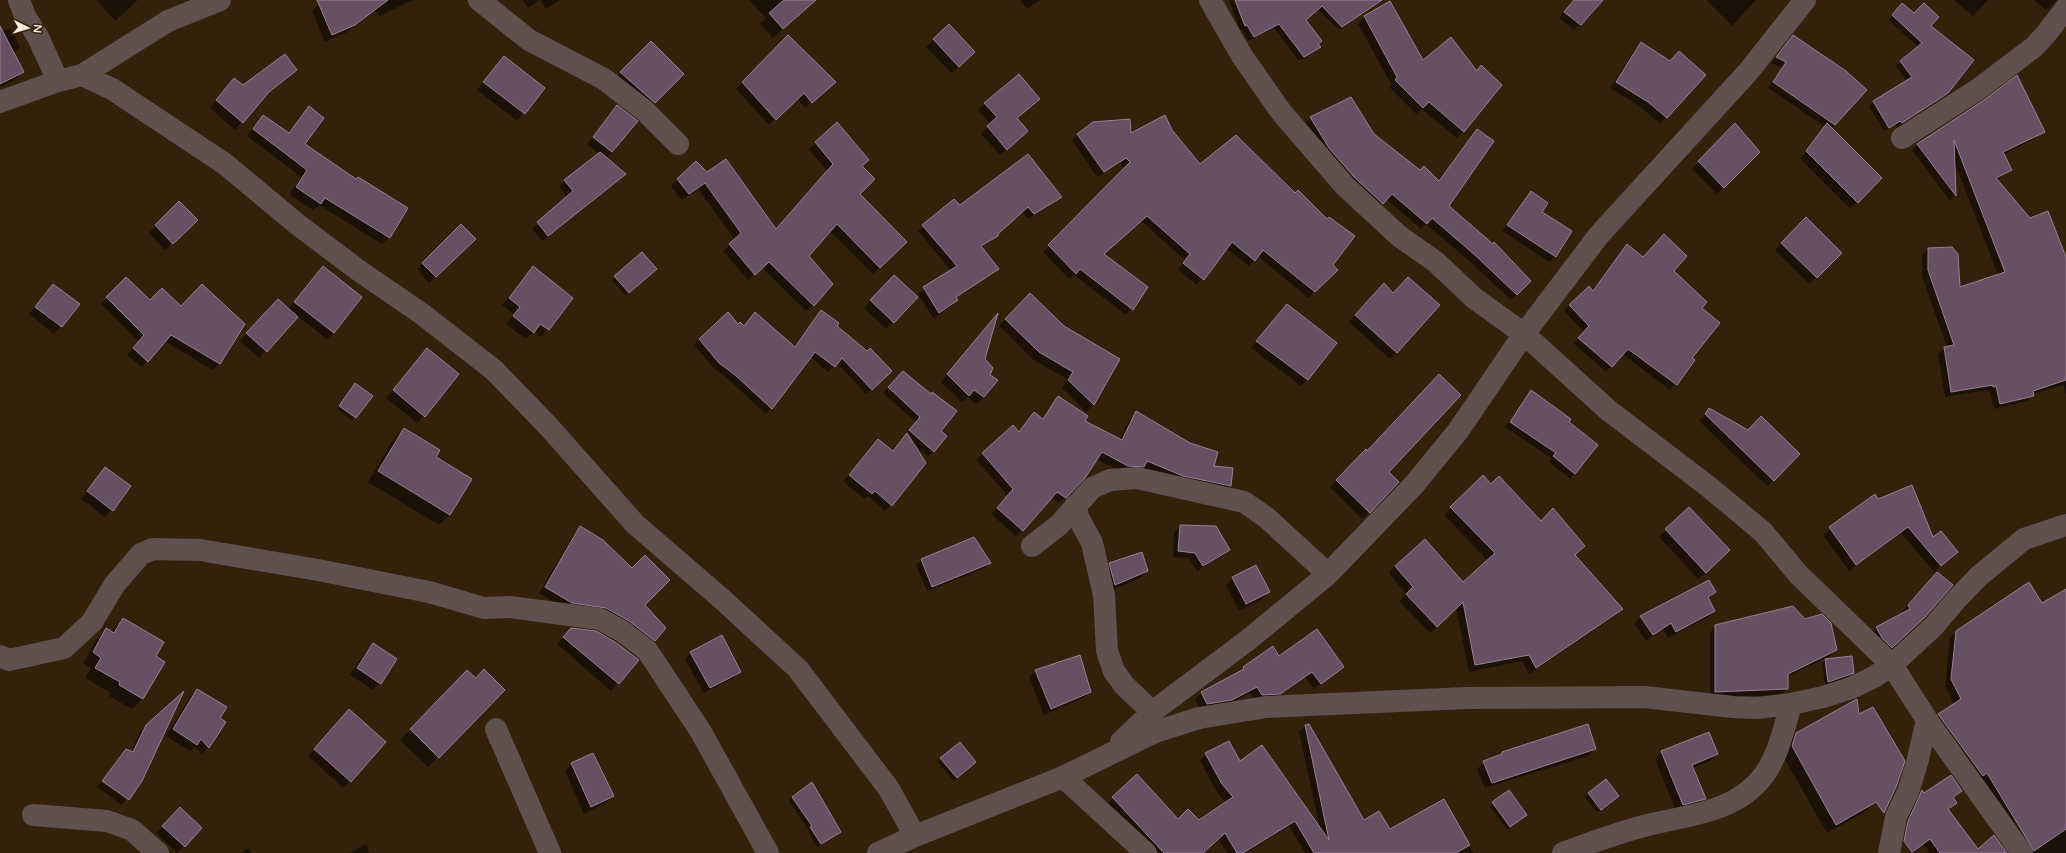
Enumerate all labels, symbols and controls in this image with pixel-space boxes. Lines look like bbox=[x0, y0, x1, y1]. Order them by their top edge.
north arrow bbox=[8, 8, 48, 48]
text: N bbox=[31, 24, 44, 34]

